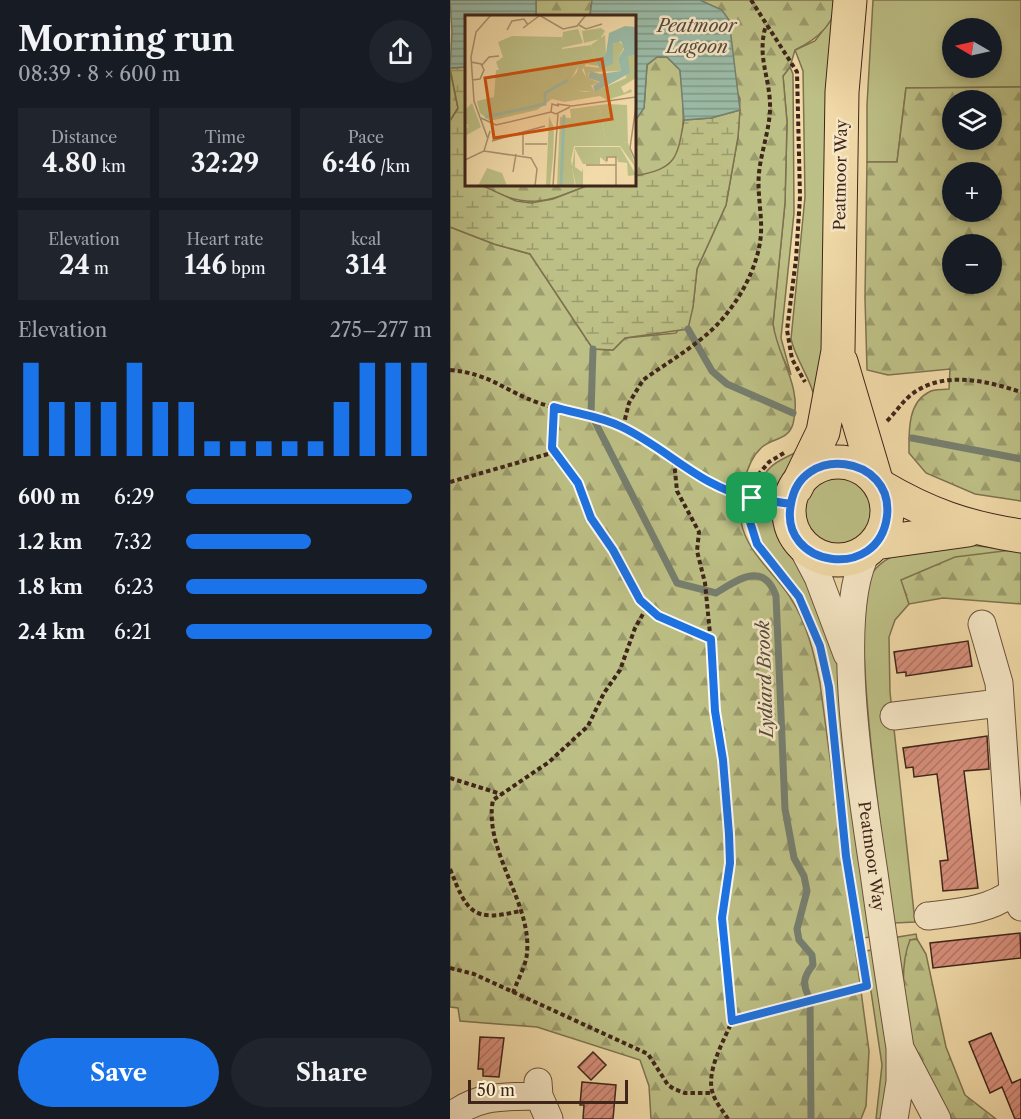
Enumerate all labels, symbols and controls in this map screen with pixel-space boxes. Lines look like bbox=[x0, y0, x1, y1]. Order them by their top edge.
inset map bbox=[465, 15, 636, 186]
water label: Peatmoor Lagoon bbox=[655, 15, 738, 58]
north arrow bbox=[942, 18, 1002, 78]
map controls bbox=[942, 18, 1002, 294]
text: Morning run bbox=[18, 19, 234, 60]
button: share bbox=[369, 20, 432, 83]
text: 08:39 · 8 × 600 m bbox=[18, 62, 180, 86]
button: layers bbox=[942, 90, 1002, 150]
street label: Peatmoor Way bbox=[829, 118, 851, 231]
text: Distance bbox=[51, 127, 117, 147]
text: Time bbox=[205, 127, 245, 147]
text: Pace bbox=[348, 127, 384, 147]
text: 4.80 bbox=[42, 147, 97, 179]
text: 32:29 bbox=[191, 147, 259, 179]
text: 6:46 bbox=[322, 147, 376, 179]
text: km bbox=[97, 156, 126, 176]
text: /km bbox=[376, 156, 410, 176]
button: + bbox=[942, 162, 1002, 222]
text: Elevation bbox=[48, 229, 120, 249]
text: Heart rate bbox=[186, 229, 264, 249]
text: kcal bbox=[351, 229, 381, 249]
button: − bbox=[942, 234, 1002, 294]
text: 24 bbox=[59, 249, 90, 281]
text: 146 bbox=[184, 249, 227, 281]
text: 314 bbox=[345, 249, 387, 281]
text: m bbox=[90, 258, 109, 278]
text: bpm bbox=[227, 258, 266, 278]
text: Elevation bbox=[18, 318, 107, 342]
text: 275–277 m bbox=[330, 318, 432, 342]
pin bbox=[726, 472, 777, 523]
icon: arrive bbox=[735, 481, 768, 514]
text: 600 m bbox=[18, 485, 80, 509]
text: 6:29 bbox=[114, 485, 155, 509]
text: 1.2 km bbox=[18, 530, 82, 554]
text: 7:32 bbox=[114, 530, 152, 554]
text: 1.8 km bbox=[18, 575, 83, 599]
text: 6:23 bbox=[114, 575, 154, 599]
water label: Lydiard Brook bbox=[752, 619, 778, 740]
text: 2.4 km bbox=[18, 620, 85, 644]
text: 6:21 bbox=[114, 620, 151, 644]
street label: Peatmoor Way bbox=[854, 800, 890, 913]
button: Save bbox=[18, 1038, 219, 1107]
button: Share bbox=[231, 1038, 432, 1107]
scale bar bbox=[468, 1077, 628, 1104]
text: 50 m bbox=[477, 1080, 515, 1100]

